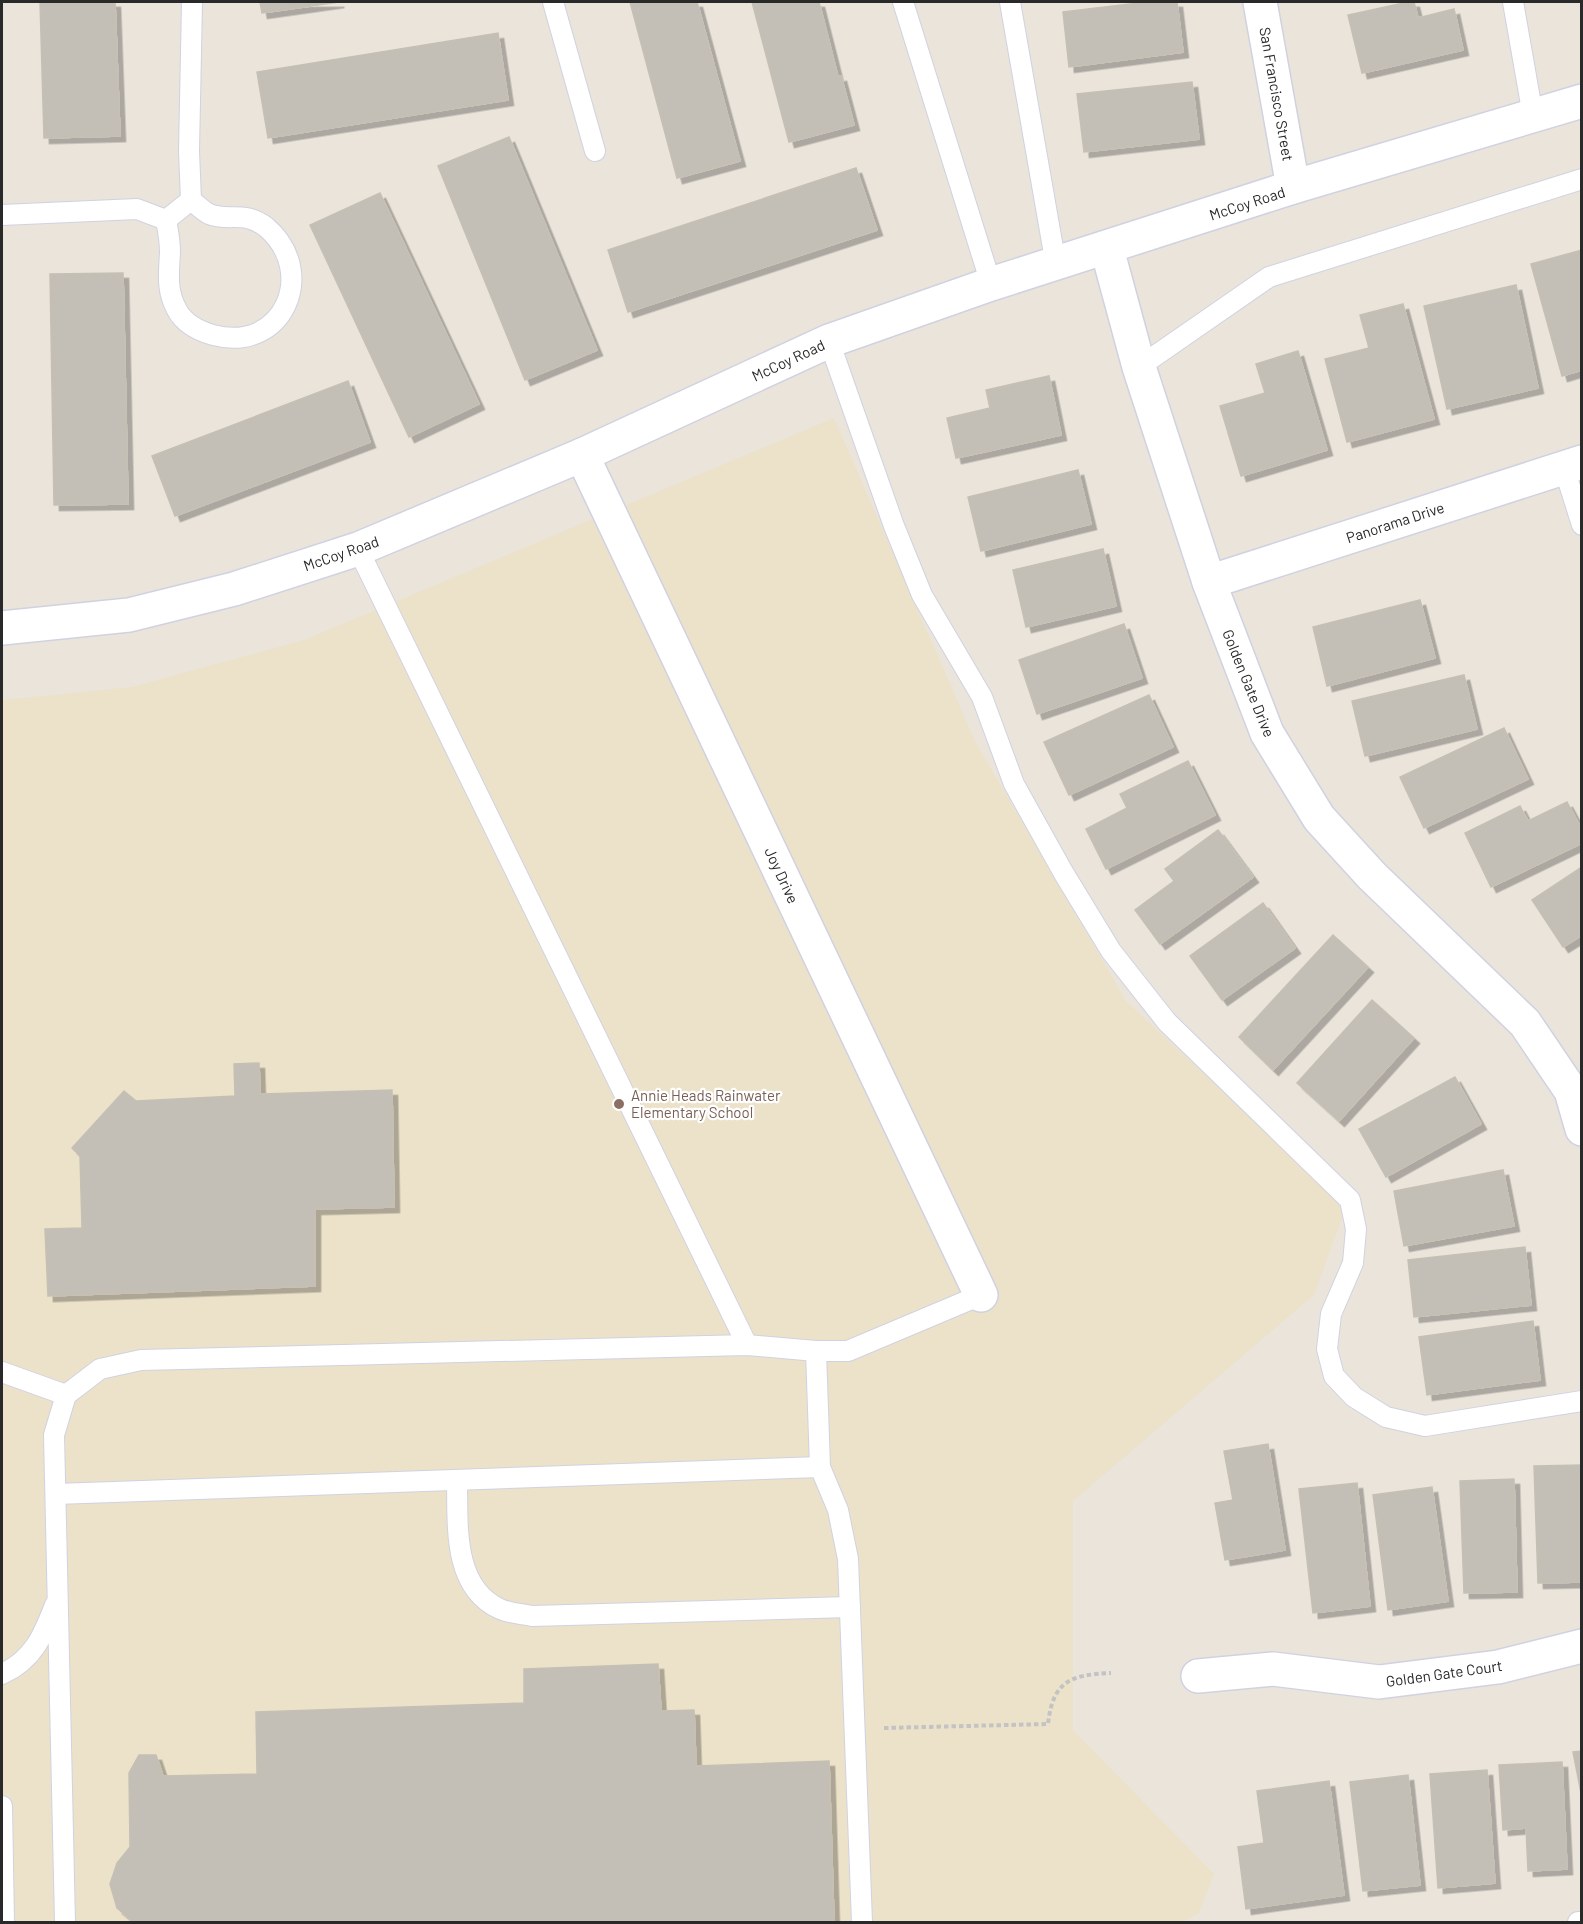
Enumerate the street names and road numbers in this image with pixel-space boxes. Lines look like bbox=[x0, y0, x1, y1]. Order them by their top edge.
street label: San Francisco Street bbox=[1256, 26, 1298, 162]
street label: McCoy Road bbox=[1207, 182, 1287, 224]
street label: McCoy Road bbox=[749, 335, 827, 385]
street label: Panorama Drive bbox=[1344, 498, 1446, 546]
street label: McCoy Road bbox=[301, 532, 381, 574]
street label: Golden Gate Drive bbox=[1219, 627, 1279, 739]
street label: Joy Drive bbox=[761, 844, 803, 906]
street label: Golden Gate Court bbox=[1385, 1656, 1503, 1690]

